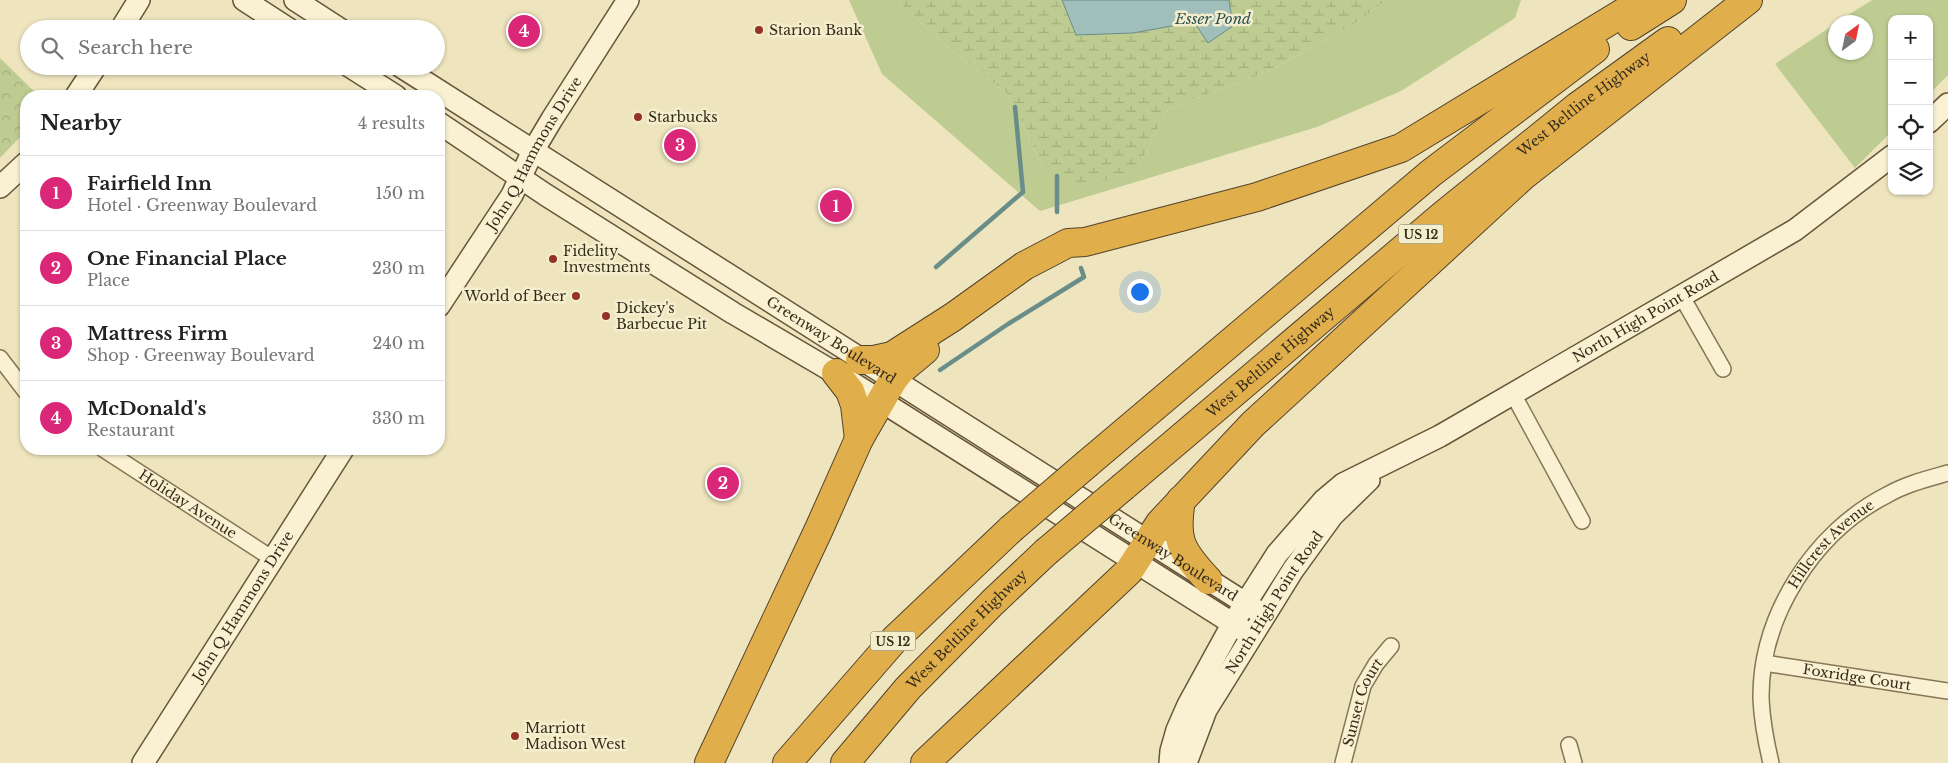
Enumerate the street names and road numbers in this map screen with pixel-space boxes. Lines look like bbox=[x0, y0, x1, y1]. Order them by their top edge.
street label: West Beltline Highway bbox=[1513, 48, 1654, 161]
street label: John Q Hammons Drive bbox=[481, 73, 586, 235]
road number: US 12 bbox=[1398, 224, 1444, 243]
street label: North High Point Road bbox=[1569, 267, 1723, 366]
street label: Greenway Boulevard bbox=[763, 292, 900, 388]
street label: West Beltline Highway bbox=[1202, 302, 1338, 422]
street label: Holiday Avenue bbox=[135, 466, 240, 542]
street label: Hillcrest Avenue bbox=[1784, 496, 1877, 592]
street label: Greenway Boulevard bbox=[1105, 509, 1242, 605]
street label: John Q Hammons Drive bbox=[187, 527, 298, 686]
street label: North High Point Road bbox=[1222, 527, 1327, 677]
street label: West Beltline Highway bbox=[902, 566, 1031, 694]
road number: US 12 bbox=[870, 631, 916, 650]
street label: Sunset Court bbox=[1339, 653, 1387, 749]
street label: Foxridge Court bbox=[1802, 660, 1913, 694]

